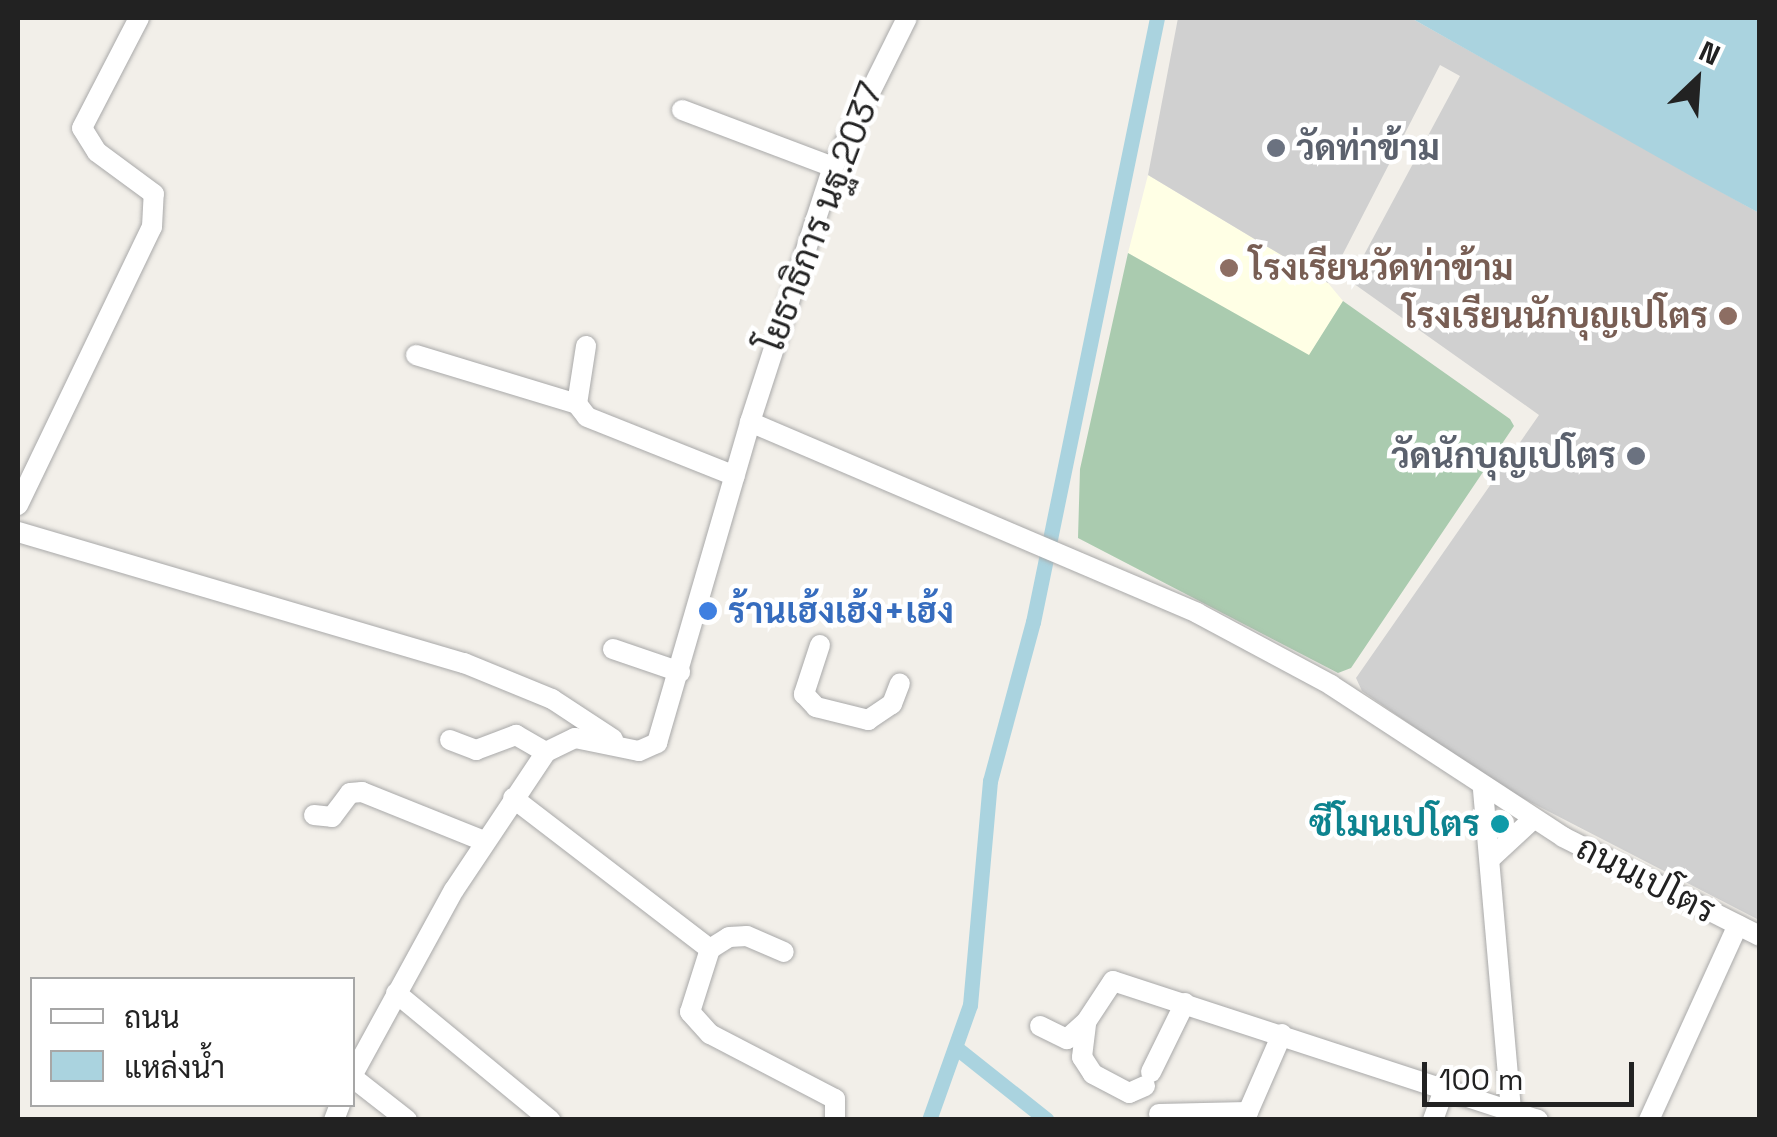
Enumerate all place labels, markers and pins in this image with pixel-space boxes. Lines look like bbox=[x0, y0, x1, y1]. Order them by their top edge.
place label: วัดท่าข้าม bbox=[1296, 127, 1440, 169]
marker: วัดท่าข้าม bbox=[1265, 137, 1287, 159]
place label: โรงเรียนวัดท่าข้าม bbox=[1249, 247, 1514, 289]
marker: โรงเรียนวัดท่าข้าม bbox=[1218, 257, 1240, 279]
place label: โรงเรียนนักบุญเปโตร bbox=[1403, 295, 1708, 337]
marker: โรงเรียนนักบุญเปโตร bbox=[1717, 305, 1739, 327]
place label: วัดนักบุญเปโตร bbox=[1391, 435, 1616, 477]
marker: วัดนักบุญเปโตร bbox=[1625, 445, 1647, 467]
place label: ร้านเฮ้งเฮ้ง+เฮ้ง bbox=[728, 590, 954, 632]
marker: ร้านเฮ้งเฮ้ง+เฮ้ง bbox=[697, 600, 719, 622]
place label: ซีโมนเปโตร bbox=[1309, 803, 1480, 845]
marker: ซีโมนเปโตร bbox=[1489, 813, 1511, 835]

